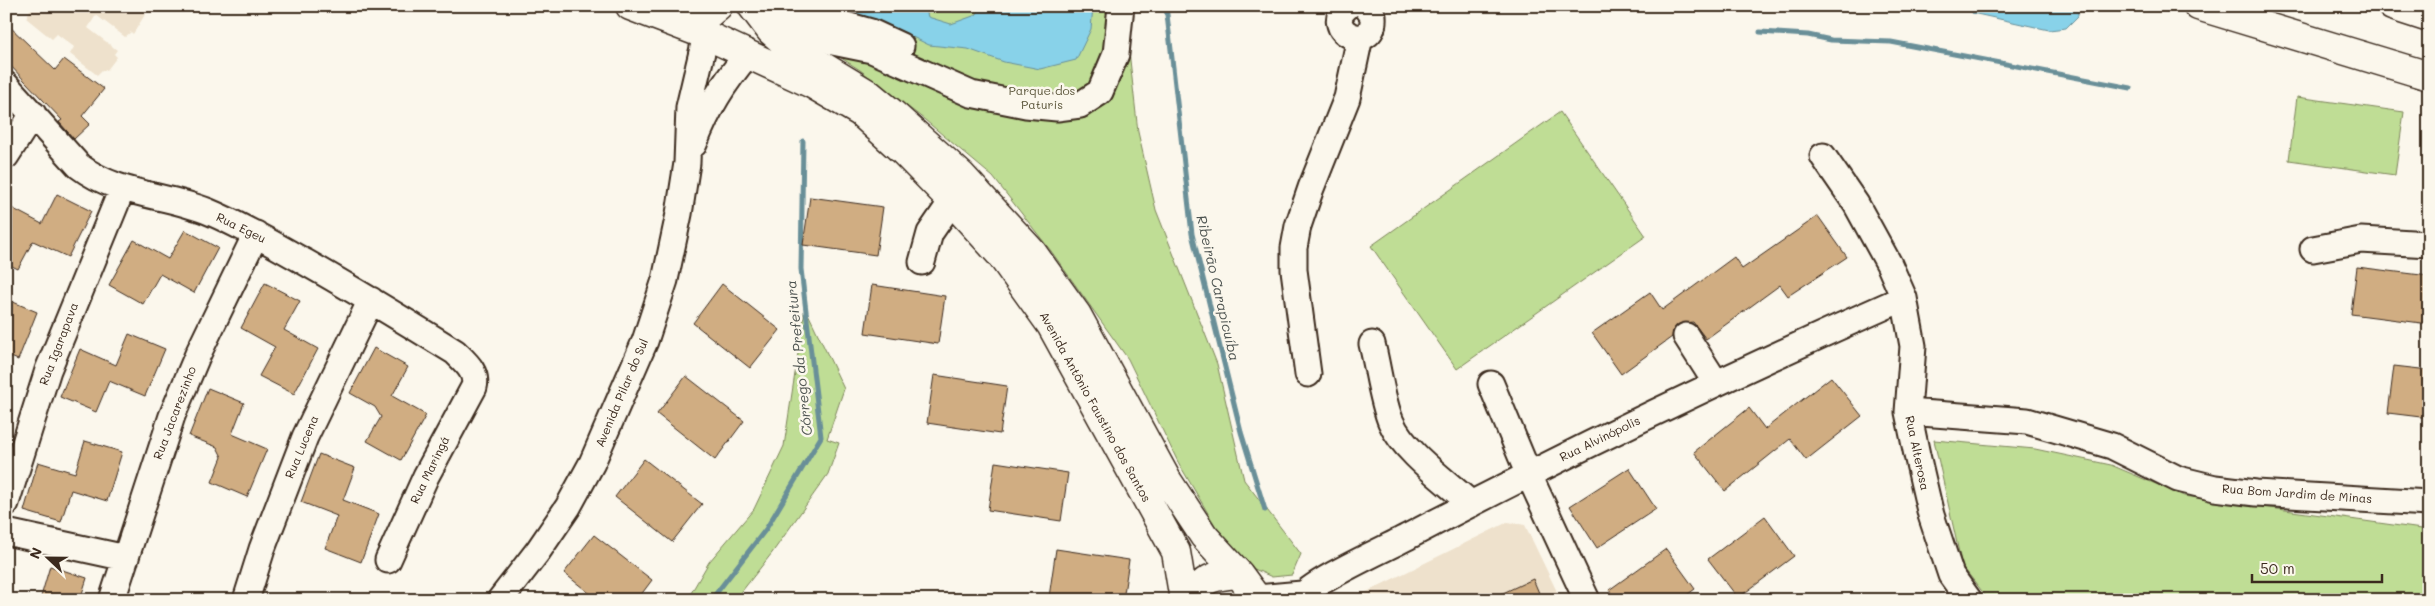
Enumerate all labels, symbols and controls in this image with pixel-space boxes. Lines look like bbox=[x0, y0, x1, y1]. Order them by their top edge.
park label: Parque dos Paturis bbox=[1009, 82, 1076, 112]
street label: Rua Egeu bbox=[214, 208, 269, 246]
water label: Ribeirão Carapicuíba bbox=[1192, 213, 1245, 363]
water label: Córrego da Prefeitura bbox=[781, 279, 816, 437]
street label: Rua Igarapava bbox=[35, 300, 81, 387]
street label: Avenida Antônio Faustino dos Santos bbox=[1037, 308, 1155, 505]
street label: Avenida Pilar do Sul bbox=[591, 336, 651, 449]
street label: Rua Jacarezinho bbox=[149, 364, 199, 461]
street label: Rua Alvinópolis bbox=[1557, 412, 1643, 465]
street label: Rua Lucena bbox=[281, 413, 322, 481]
street label: Rua Alterosa bbox=[1902, 414, 1934, 492]
street label: Rua Maringá bbox=[406, 433, 452, 506]
street label: Rua Bom Jardim de Minas bbox=[2221, 480, 2373, 506]
north arrow bbox=[22, 534, 72, 584]
text: N bbox=[25, 544, 46, 561]
scale bar bbox=[2252, 551, 2382, 583]
text: 50 m bbox=[2260, 558, 2295, 578]

